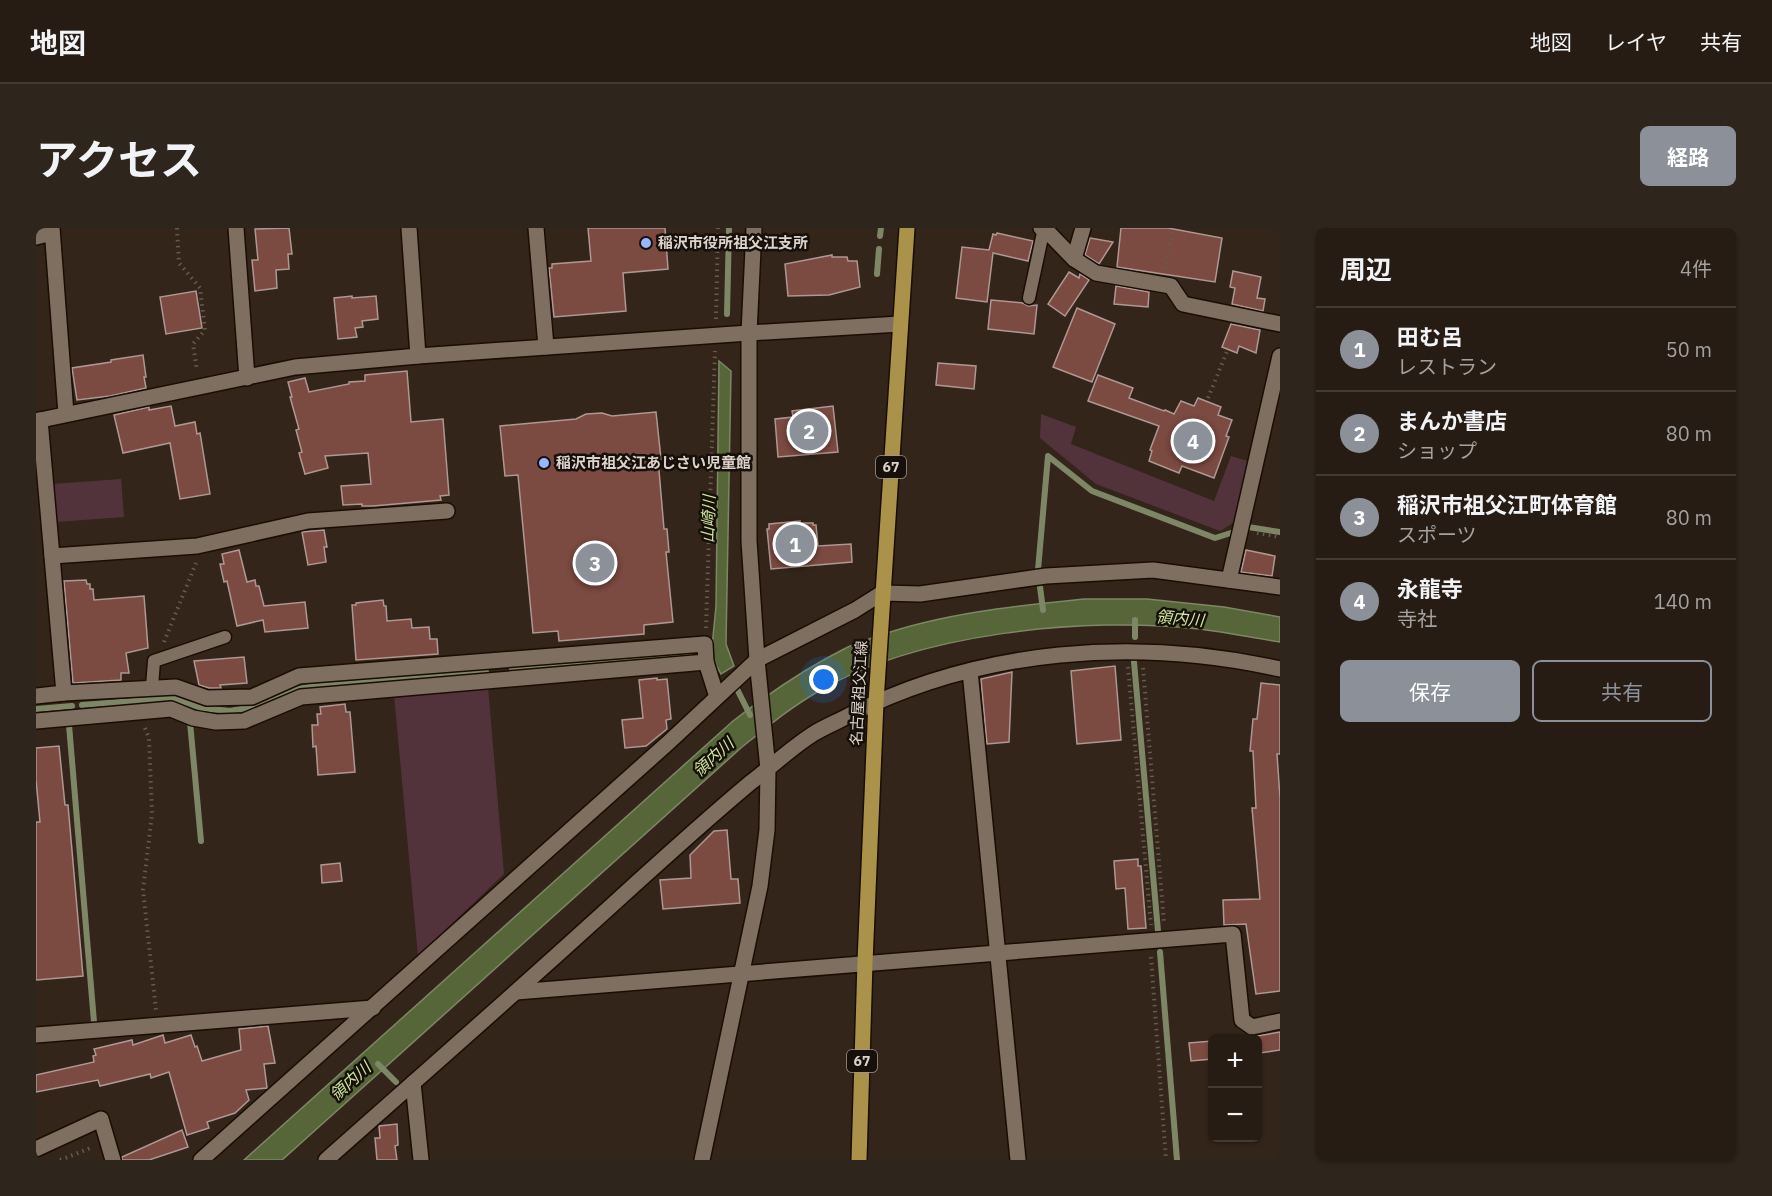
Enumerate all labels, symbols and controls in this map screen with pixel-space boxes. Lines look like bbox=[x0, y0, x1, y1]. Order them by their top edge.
text: 地図 bbox=[30, 24, 86, 61]
text: 地図 bbox=[1530, 28, 1572, 56]
text: レイヤ bbox=[1605, 28, 1667, 56]
text: 共有 bbox=[1700, 28, 1742, 56]
button: 経路 bbox=[1640, 126, 1736, 186]
text: アクセス bbox=[36, 132, 202, 187]
place label: 稲沢市役所祖父江支所 bbox=[658, 233, 808, 252]
marker: 稲沢市役所祖父江支所 bbox=[639, 236, 653, 250]
text: 周辺 bbox=[1340, 252, 1392, 286]
text: 4件 bbox=[1680, 255, 1712, 282]
text: 田む呂 bbox=[1397, 322, 1463, 351]
text: 1 bbox=[1354, 336, 1366, 363]
text: 50 m bbox=[1666, 336, 1712, 363]
text: レストラン bbox=[1397, 353, 1497, 380]
text: まんか書店 bbox=[1397, 406, 1507, 435]
pin: 2 bbox=[790, 408, 828, 454]
pin: 4 bbox=[1174, 418, 1212, 464]
text: 2 bbox=[1354, 420, 1366, 447]
text: 80 m bbox=[1666, 420, 1712, 447]
text: ショップ bbox=[1397, 437, 1477, 464]
place label: 稲沢市祖父江あじさい児童館 bbox=[556, 453, 751, 472]
marker: 稲沢市祖父江あじさい児童館 bbox=[537, 456, 551, 470]
road number: 67 bbox=[876, 456, 906, 478]
text: 稲沢市祖父江町体育館 bbox=[1397, 490, 1617, 519]
water label: 山崎川 bbox=[697, 493, 719, 543]
text: 3 bbox=[1354, 504, 1366, 531]
text: 80 m bbox=[1666, 504, 1712, 531]
text: スポーツ bbox=[1397, 521, 1477, 548]
pin: 1 bbox=[776, 522, 814, 566]
pin: 3 bbox=[576, 540, 614, 586]
text: 永龍寺 bbox=[1397, 574, 1463, 603]
text: 4 bbox=[1354, 588, 1366, 615]
text: 140 m bbox=[1654, 588, 1712, 615]
text: 寺社 bbox=[1397, 605, 1437, 632]
water label: 領内川 bbox=[1155, 606, 1207, 630]
street label: 名古屋祖父江線 bbox=[846, 640, 871, 746]
button: 保存 bbox=[1340, 660, 1520, 722]
button: 共有 bbox=[1532, 660, 1712, 722]
your location bbox=[809, 665, 838, 694]
water label: 領内川 bbox=[688, 732, 739, 780]
map controls bbox=[1208, 1034, 1262, 1142]
button: + bbox=[1208, 1034, 1262, 1088]
road number: 67 bbox=[847, 1050, 877, 1072]
water label: 領内川 bbox=[325, 1056, 376, 1104]
button: − bbox=[1208, 1088, 1262, 1142]

